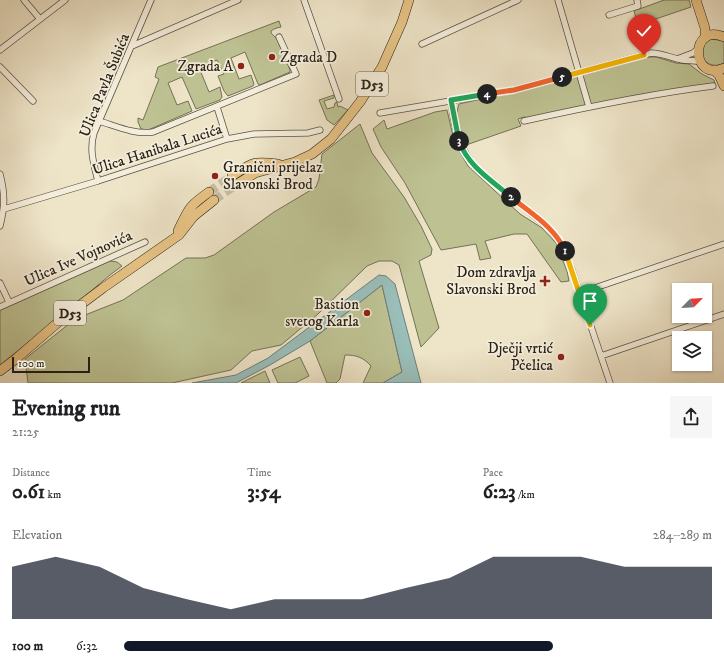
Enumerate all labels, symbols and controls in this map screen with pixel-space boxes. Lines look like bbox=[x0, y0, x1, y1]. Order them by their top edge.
pin bbox=[627, 14, 661, 55]
icon: check bbox=[633, 20, 655, 42]
street label: Ulica Pavla Šubića bbox=[74, 30, 134, 140]
place label: Zgrada D bbox=[280, 48, 337, 67]
marker: Zgrada D bbox=[267, 52, 277, 62]
place label: Zgrada A bbox=[177, 57, 233, 76]
marker: Zgrada A bbox=[236, 61, 246, 71]
pin: 5 bbox=[552, 67, 572, 87]
text: 5 bbox=[559, 70, 565, 84]
road number: D53 bbox=[356, 72, 388, 96]
pin: 4 bbox=[477, 84, 497, 104]
text: 4 bbox=[484, 87, 490, 101]
street label: Ulica Hanibala Lucića bbox=[90, 119, 225, 179]
pin: 3 bbox=[449, 131, 469, 151]
text: 3 bbox=[457, 134, 461, 148]
place label: Granični prijelaz Slavonski Brod bbox=[223, 158, 323, 194]
marker: Granični prijelaz Slavonski Brod bbox=[210, 171, 220, 181]
pin: 2 bbox=[501, 187, 521, 207]
text: 2 bbox=[508, 190, 514, 204]
street label: Ulica Ive Vojnovića bbox=[21, 226, 136, 291]
pin: 1 bbox=[555, 241, 575, 261]
text: 1 bbox=[563, 244, 567, 258]
place label: Dom zdravlja Slavonski Brod bbox=[446, 263, 537, 299]
marker: Dom zdravlja Slavonski Brod bbox=[539, 275, 551, 287]
north arrow bbox=[672, 283, 712, 323]
map controls bbox=[672, 283, 712, 371]
pin bbox=[573, 284, 607, 325]
icon: arrive bbox=[579, 290, 601, 312]
place label: Bastion svetog Karla bbox=[285, 295, 360, 331]
road number: D53 bbox=[54, 301, 86, 325]
marker: Bastion svetog Karla bbox=[362, 308, 372, 318]
button: layers bbox=[672, 331, 712, 371]
place label: Dječji vrtić Pčelica bbox=[488, 339, 554, 375]
marker: Dječji vrtić Pčelica bbox=[556, 352, 566, 362]
scale bar bbox=[12, 355, 90, 374]
text: 100 m bbox=[18, 357, 44, 371]
text: Evening run bbox=[12, 395, 120, 422]
button: share bbox=[670, 396, 712, 438]
text: 21:25 bbox=[12, 424, 39, 440]
text: Distance bbox=[12, 466, 50, 480]
text: Time bbox=[247, 466, 271, 480]
text: Pace bbox=[483, 466, 503, 480]
text: 0.61 bbox=[12, 480, 45, 505]
text: 3:54 bbox=[247, 480, 280, 505]
text: 6:23 bbox=[483, 480, 516, 505]
text: km bbox=[45, 488, 61, 502]
text: /km bbox=[516, 488, 535, 502]
text: Elevation bbox=[12, 527, 62, 543]
text: 284–289 m bbox=[653, 527, 712, 543]
text: 100 m bbox=[12, 638, 43, 654]
text: 6:32 bbox=[76, 638, 97, 654]

